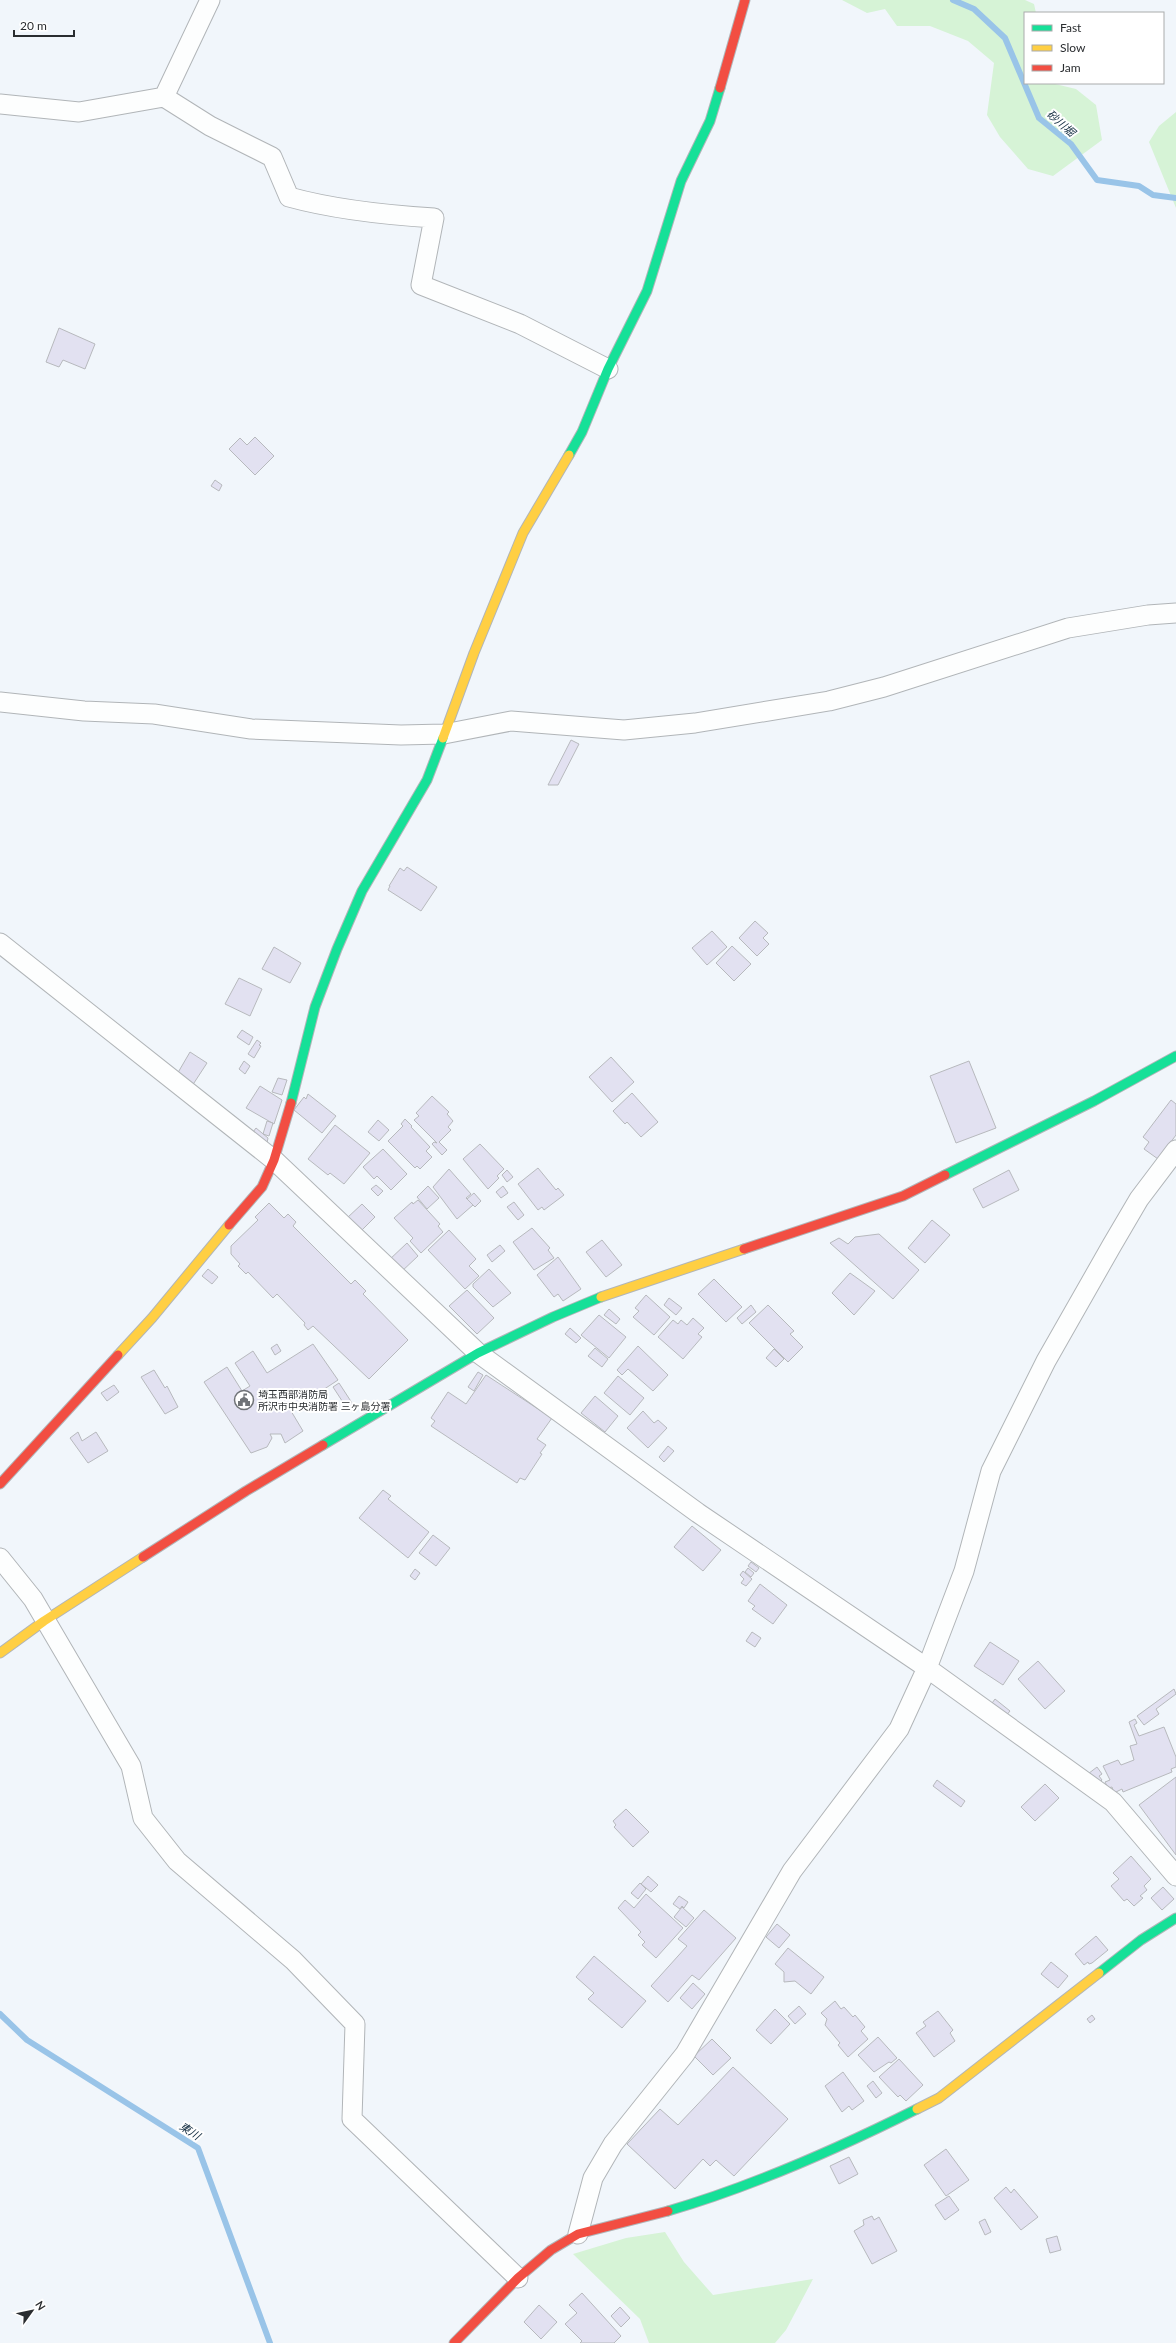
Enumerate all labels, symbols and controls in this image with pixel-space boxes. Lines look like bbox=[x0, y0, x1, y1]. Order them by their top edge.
scale bar bbox=[14, 12, 74, 38]
legend bbox=[1024, 12, 1164, 84]
text: 20 m bbox=[20, 18, 47, 33]
text: Fast bbox=[1060, 20, 1082, 35]
text: Slow bbox=[1060, 40, 1086, 55]
text: Jam bbox=[1060, 60, 1081, 75]
water label: 砂川堀 bbox=[1045, 107, 1080, 140]
place label: 埼玉西部消防局 所沢市中央消防署 三ヶ島分署 bbox=[258, 1388, 391, 1412]
public building icon: 埼玉西部消防局 所沢市中央消防署 三ヶ島分署 bbox=[233, 1389, 255, 1411]
water label: 東川 bbox=[178, 2119, 204, 2143]
north arrow bbox=[12, 2291, 52, 2331]
text: N bbox=[33, 2298, 49, 2312]

